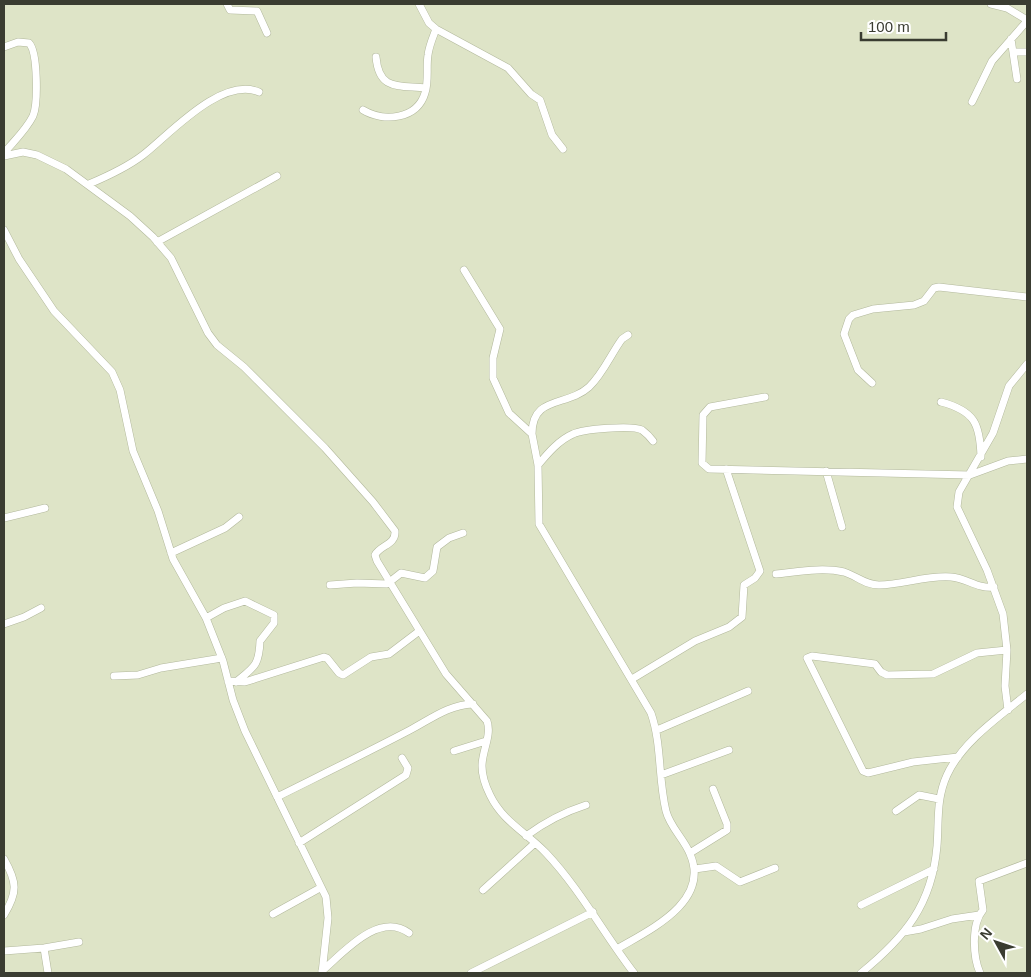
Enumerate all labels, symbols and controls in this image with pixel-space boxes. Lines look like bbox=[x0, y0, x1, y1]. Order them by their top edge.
scale bar bbox=[861, 10, 946, 42]
text: 100 m bbox=[868, 18, 910, 35]
north arrow bbox=[971, 917, 1021, 967]
text: N bbox=[977, 925, 995, 943]

